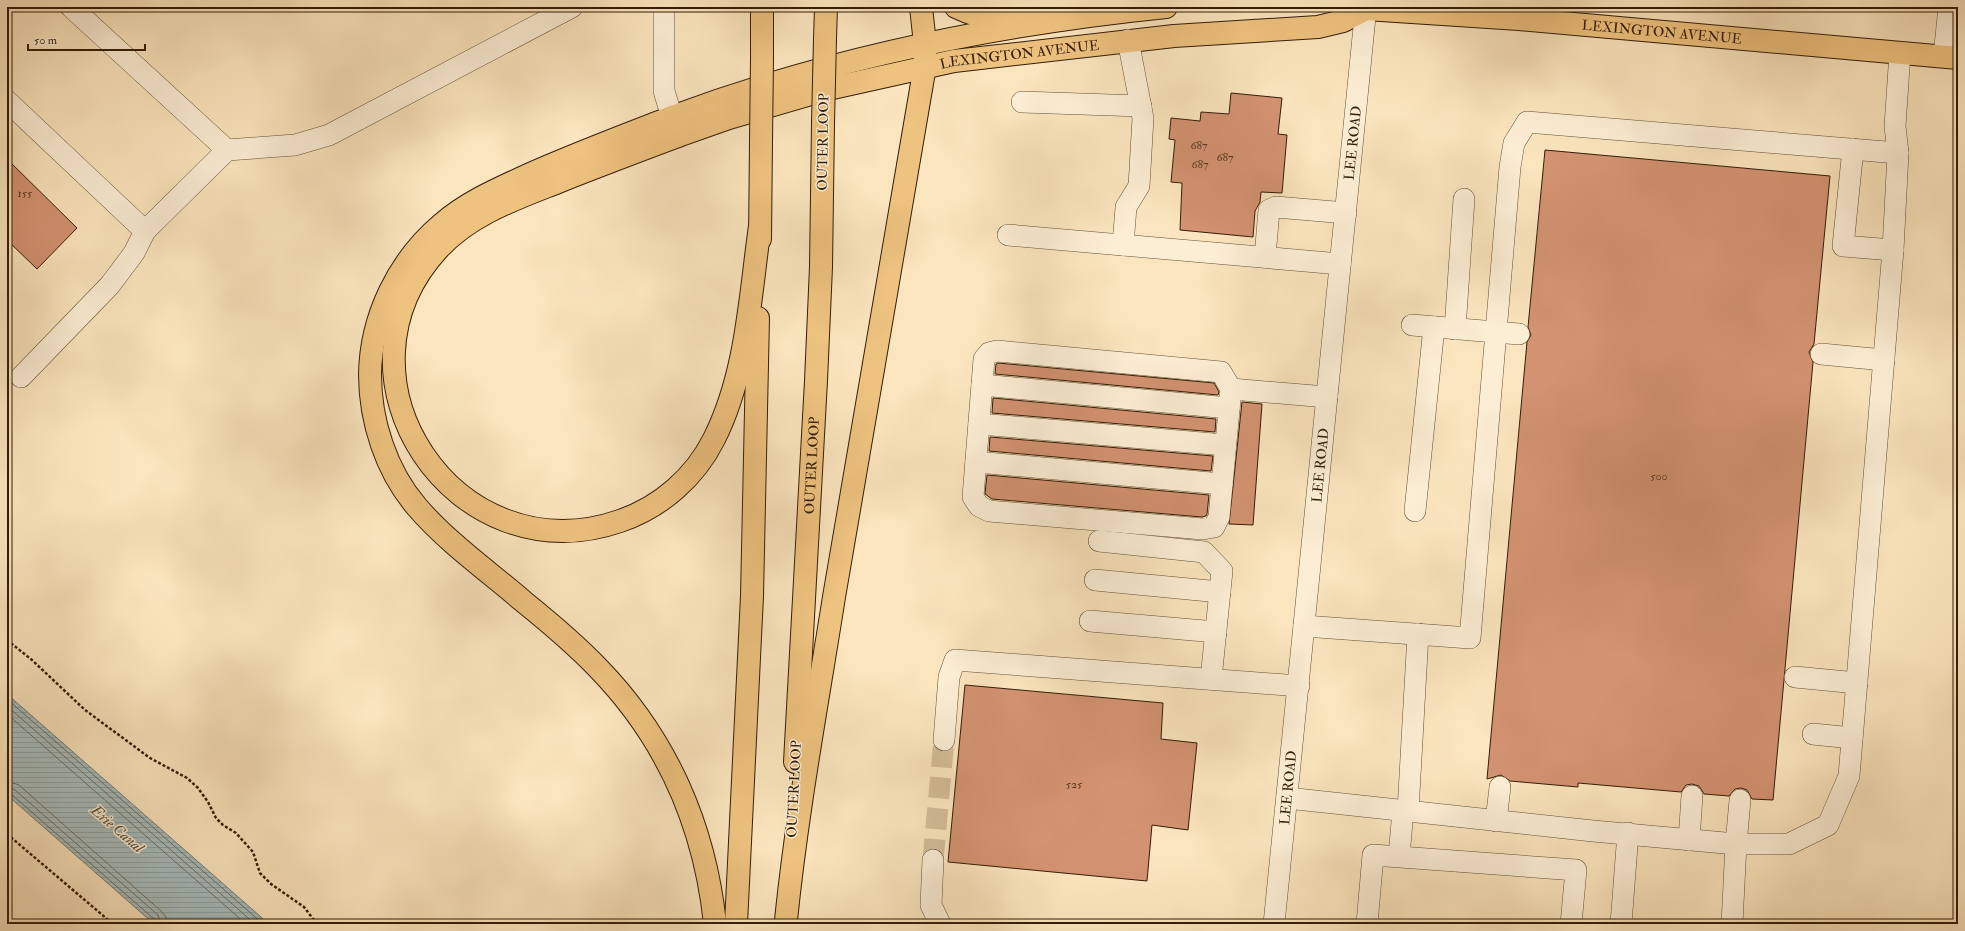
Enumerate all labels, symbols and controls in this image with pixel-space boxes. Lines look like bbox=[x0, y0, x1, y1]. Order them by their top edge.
street label: LEXINGTON AVENUE bbox=[1581, 16, 1742, 47]
scale bar bbox=[28, 26, 145, 52]
text: 50 m bbox=[34, 33, 58, 48]
street label: LEXINGTON AVENUE bbox=[938, 36, 1100, 72]
street label: OUTER LOOP bbox=[814, 93, 832, 191]
street label: LEE ROAD bbox=[1340, 105, 1365, 181]
house number: 687 bbox=[1190, 138, 1208, 153]
house number: 687 bbox=[1216, 150, 1234, 165]
house number: 687 bbox=[1191, 157, 1209, 172]
house number: 155 bbox=[18, 186, 33, 201]
street label: OUTER LOOP bbox=[800, 416, 823, 515]
street label: LEE ROAD bbox=[1308, 427, 1332, 503]
house number: 500 bbox=[1650, 469, 1668, 484]
street label: OUTER LOOP bbox=[783, 740, 805, 838]
street label: LEE ROAD bbox=[1275, 750, 1300, 826]
house number: 525 bbox=[1066, 777, 1083, 792]
water label: Erie Canal bbox=[86, 800, 148, 858]

